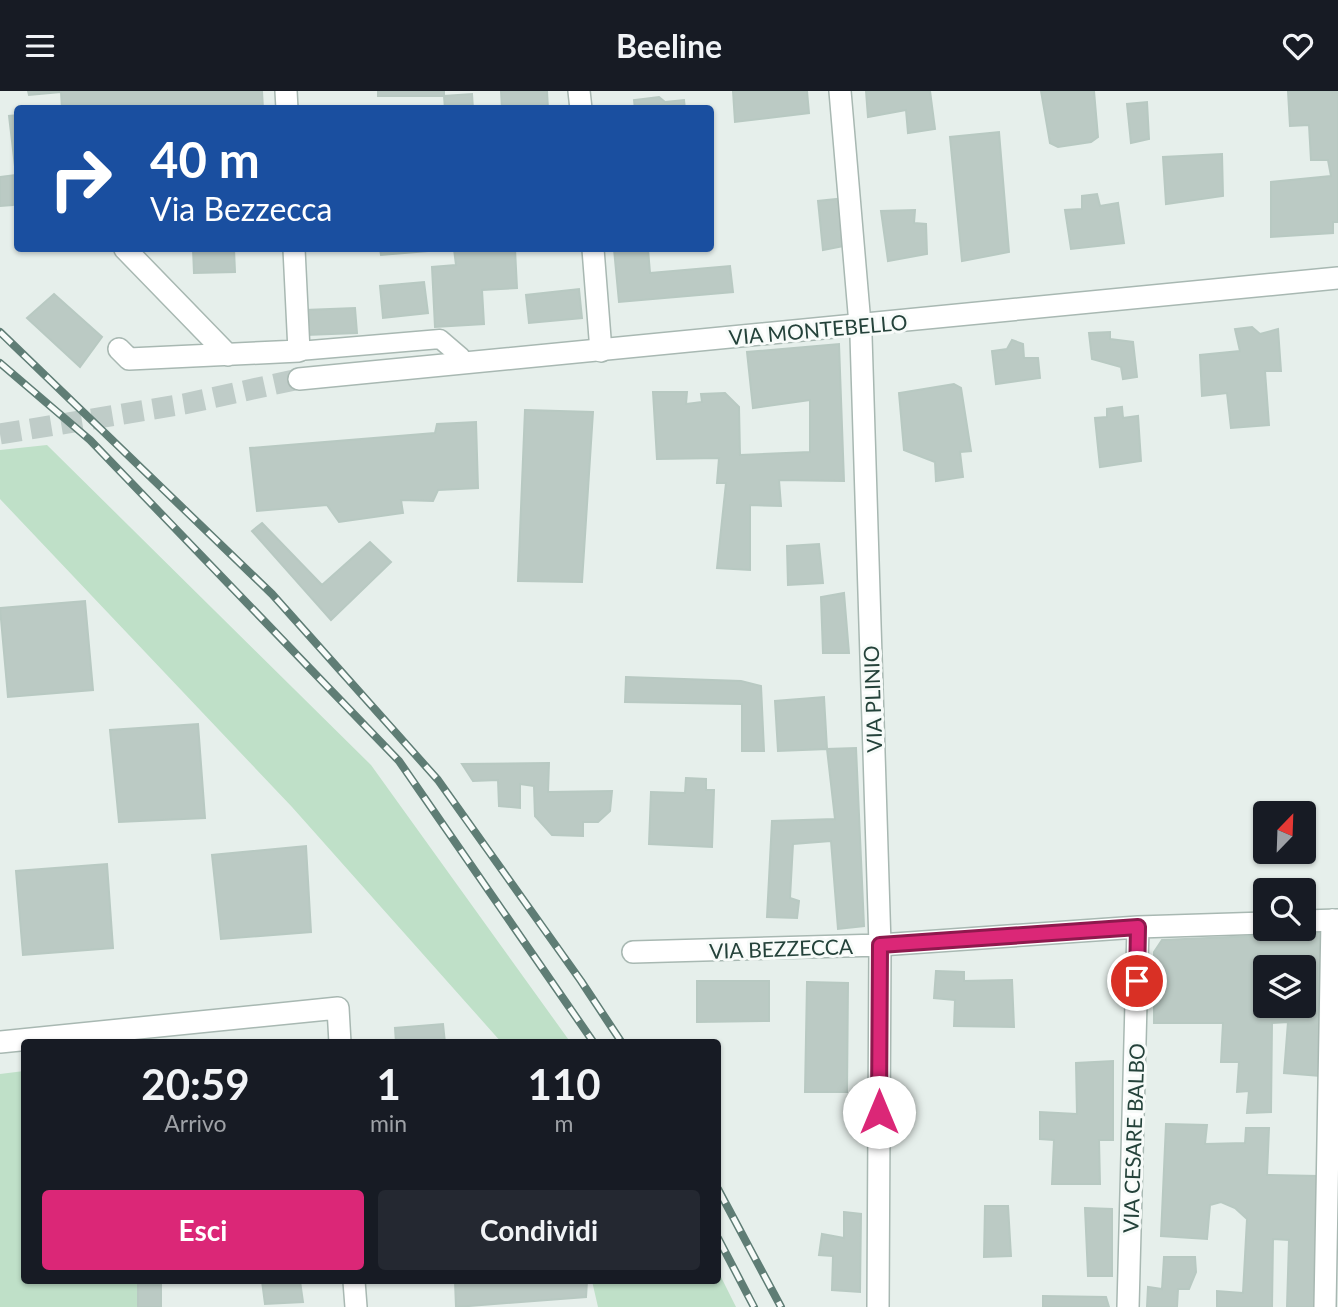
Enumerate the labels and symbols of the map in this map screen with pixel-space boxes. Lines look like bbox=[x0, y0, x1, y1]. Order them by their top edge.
street label: VIA MONTEBELLO bbox=[728, 309, 908, 349]
street label: VIA PLINIO bbox=[858, 645, 886, 753]
north arrow bbox=[1253, 801, 1316, 865]
street label: VIA BEZZECCA bbox=[709, 933, 854, 963]
pin bbox=[1107, 951, 1167, 1011]
street label: VIA CESARE BALBO bbox=[1117, 1043, 1149, 1233]
position arrow bbox=[842, 1075, 916, 1149]

